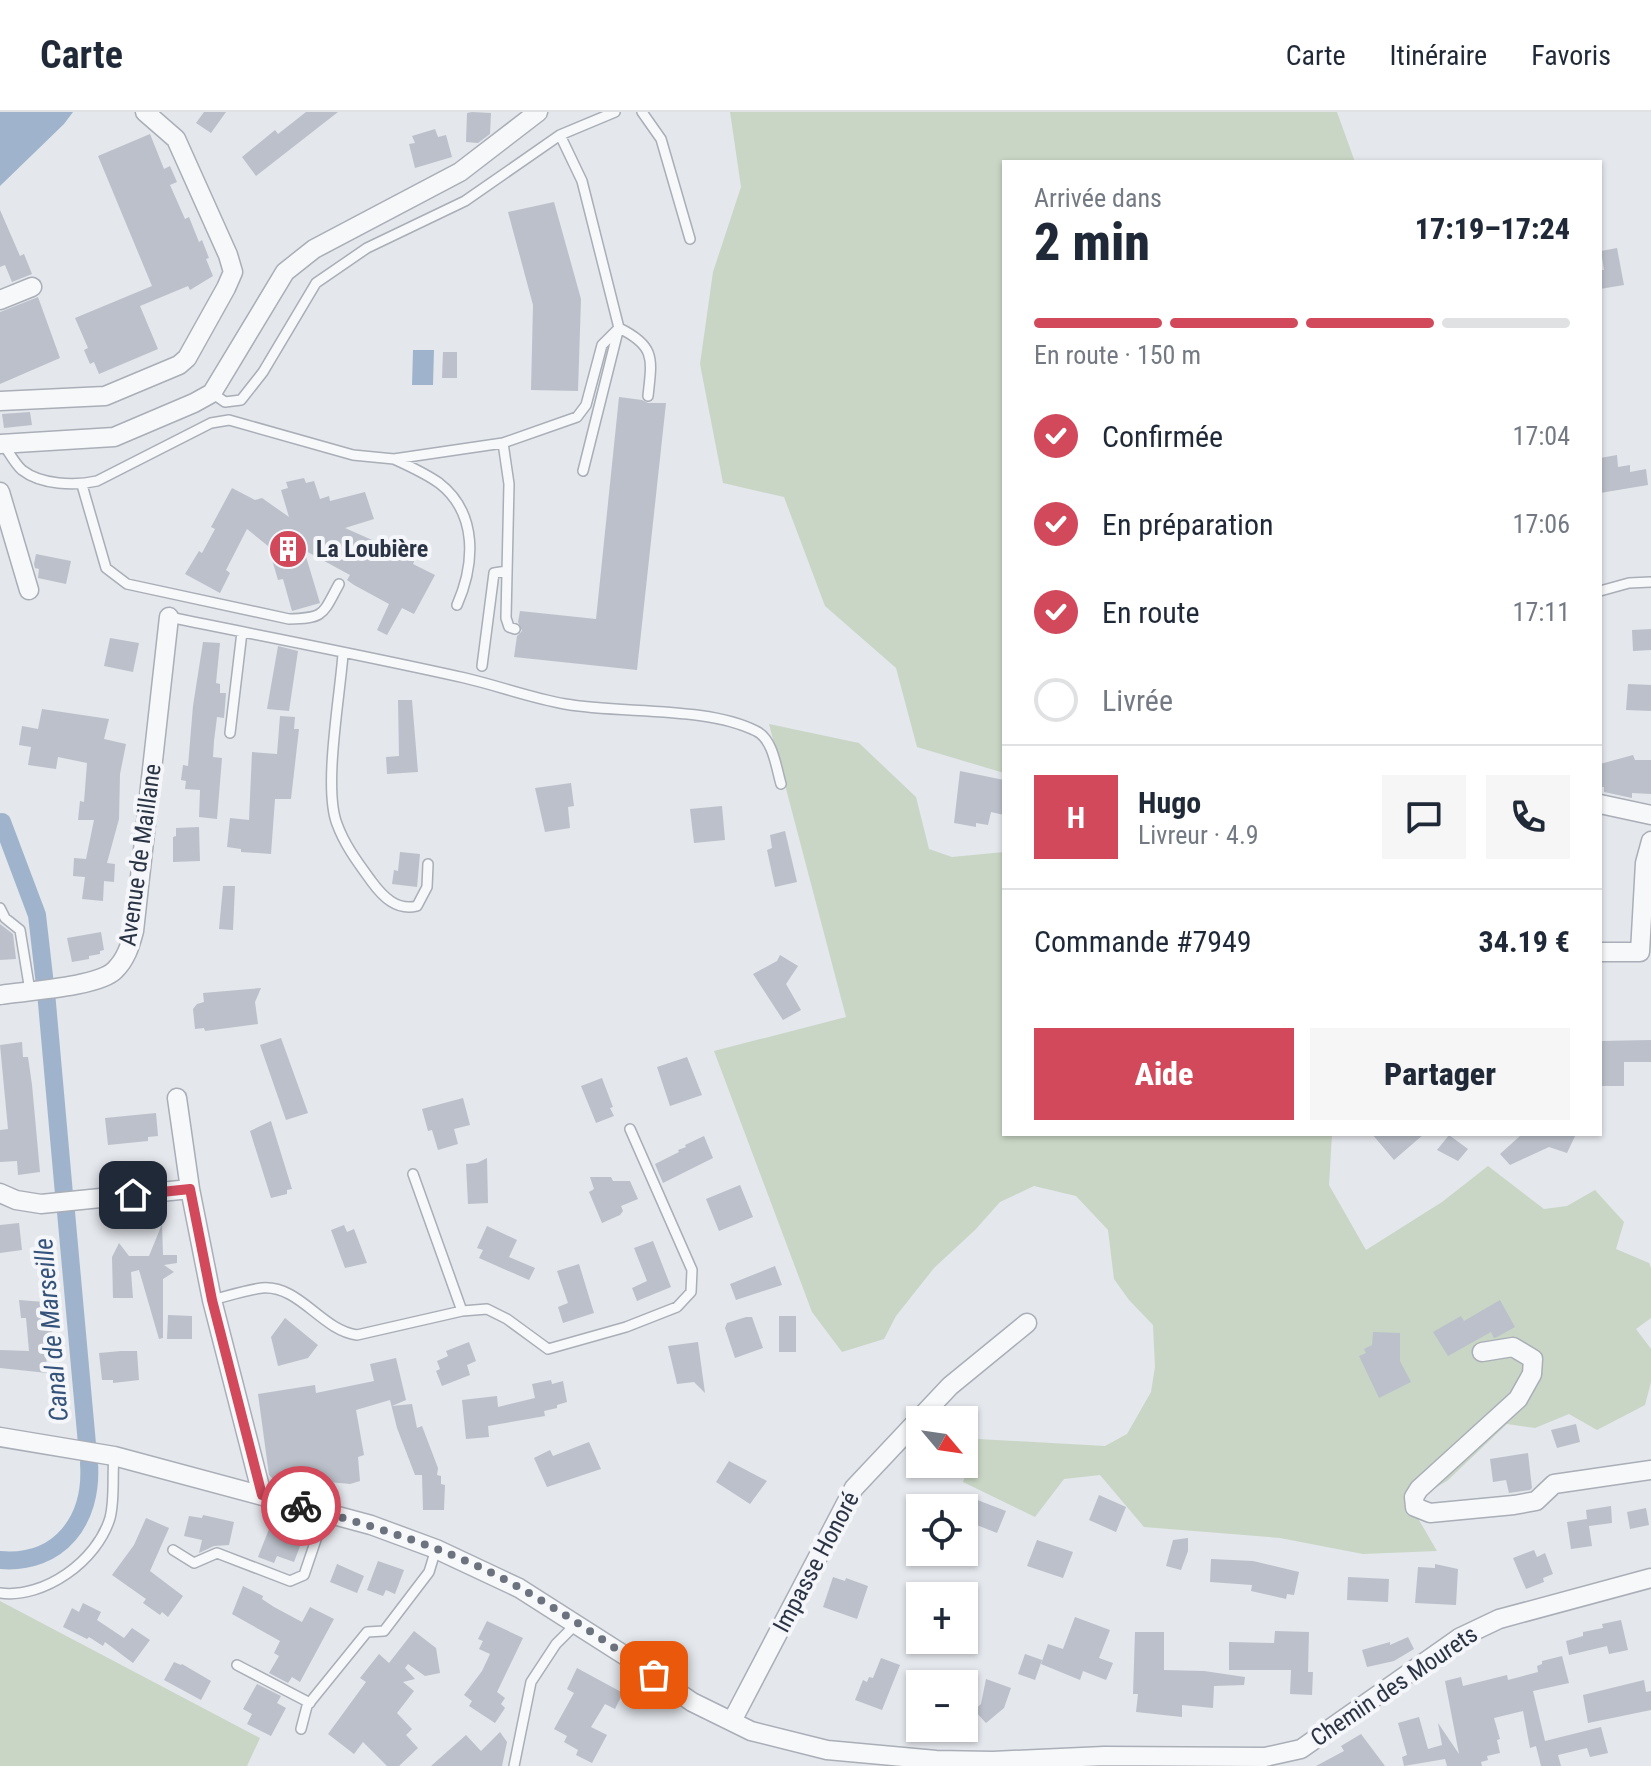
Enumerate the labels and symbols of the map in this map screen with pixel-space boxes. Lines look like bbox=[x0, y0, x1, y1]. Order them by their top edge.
building icon: La Loubière bbox=[267, 528, 309, 570]
place label: La Loubière bbox=[316, 535, 428, 563]
street label: Avenue de Maillane bbox=[113, 762, 167, 948]
pin bbox=[99, 1161, 167, 1229]
water label: Canal de Marseille bbox=[28, 1237, 74, 1423]
north arrow bbox=[906, 1406, 978, 1478]
courier bbox=[261, 1466, 341, 1546]
street label: Impasse Honoré bbox=[767, 1487, 865, 1637]
street label: Chemin des Mourets bbox=[1305, 1620, 1483, 1752]
pin bbox=[620, 1641, 688, 1709]

